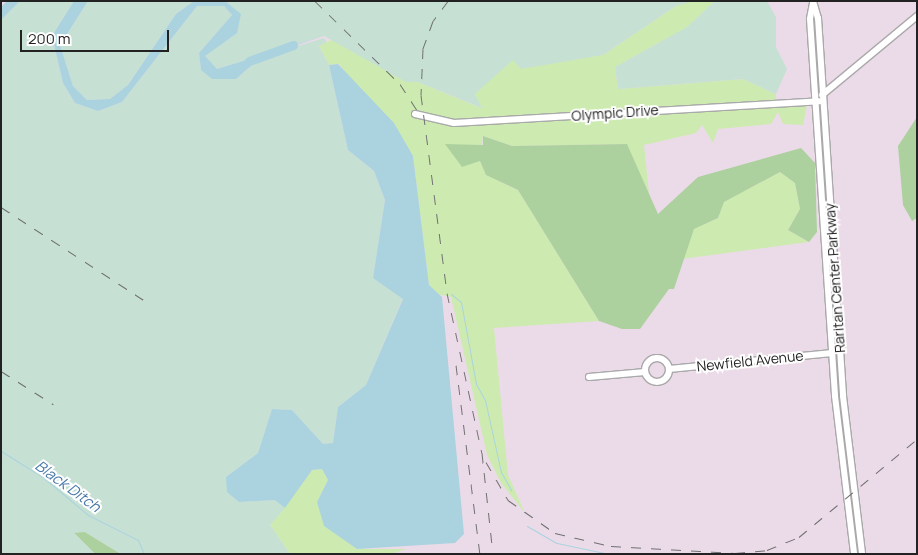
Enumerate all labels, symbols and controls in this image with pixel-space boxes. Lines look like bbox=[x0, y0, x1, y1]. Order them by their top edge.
scale bar bbox=[22, 20, 171, 52]
text: 200 m bbox=[28, 28, 71, 49]
street label: Olympic Drive bbox=[571, 102, 659, 124]
street label: Raritan Center Parkway bbox=[821, 203, 849, 353]
street label: Newfield Avenue bbox=[696, 347, 804, 375]
water label: Black Ditch bbox=[32, 456, 104, 516]

